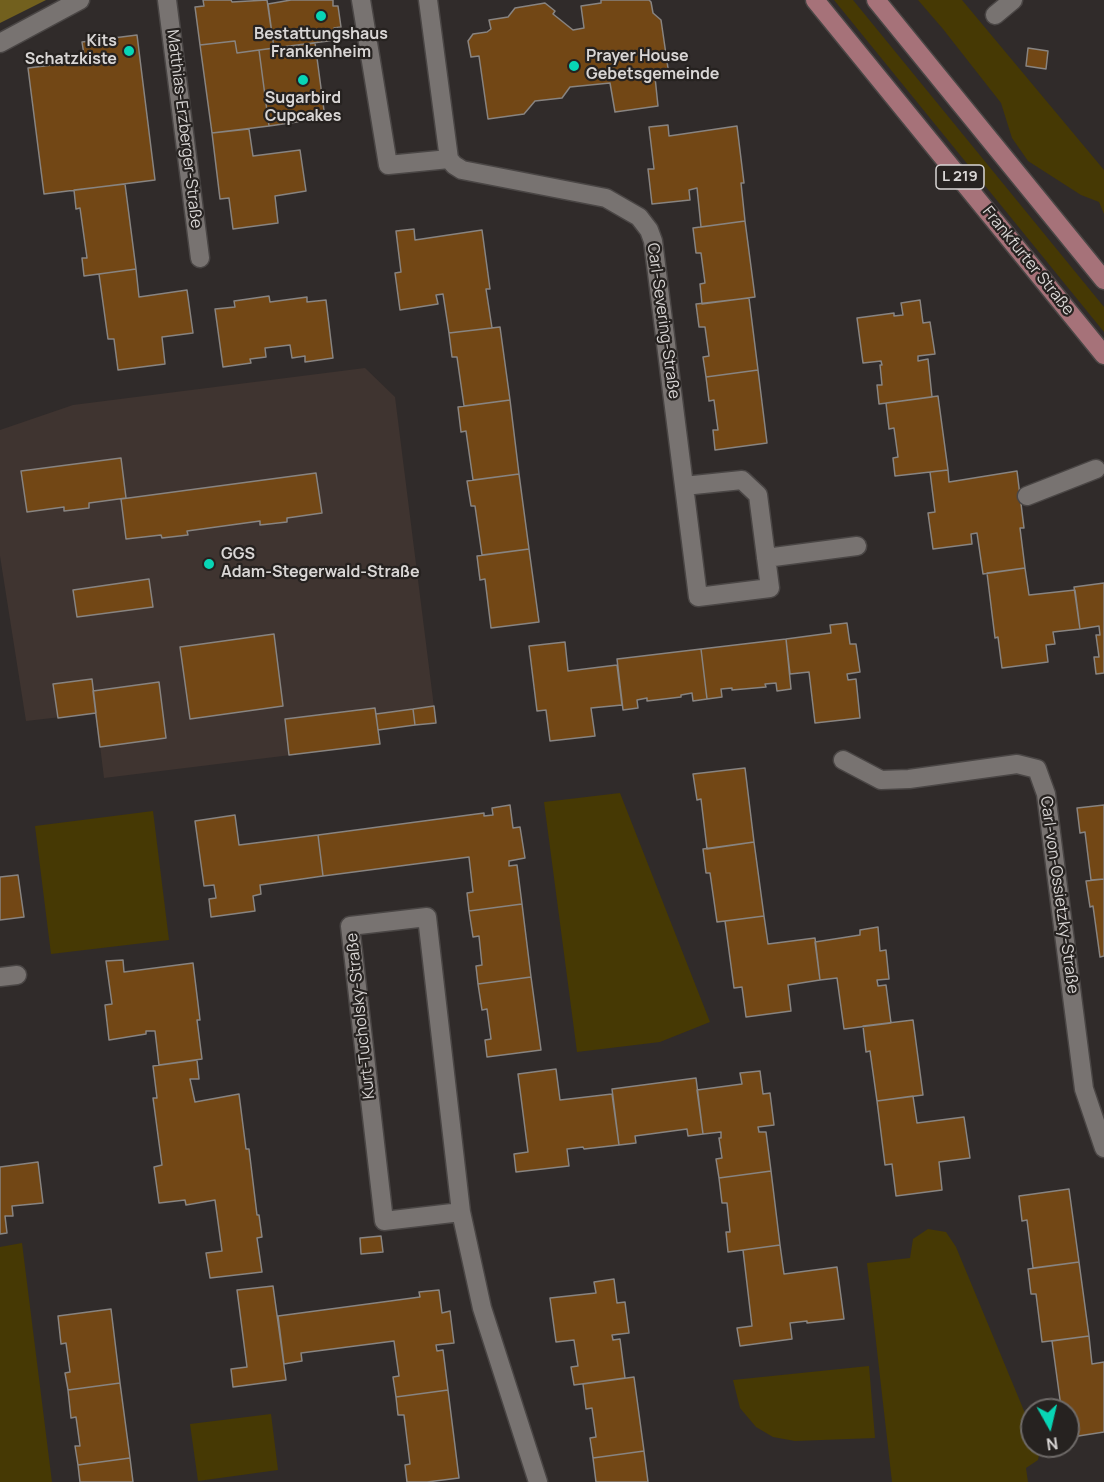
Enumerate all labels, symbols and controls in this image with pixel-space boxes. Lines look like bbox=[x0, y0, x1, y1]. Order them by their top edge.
marker: Bestattungshaus Frankenheim bbox=[314, 9, 328, 23]
place label: Bestattungshaus Frankenheim bbox=[254, 25, 388, 63]
street label: Matthias-Erzberger-Straße bbox=[162, 29, 206, 229]
place label: Kits Schatzkiste bbox=[25, 32, 117, 70]
marker: Kits Schatzkiste bbox=[122, 44, 136, 58]
place label: Prayer House Gebetsgemeinde bbox=[586, 47, 719, 85]
marker: Prayer House Gebetsgemeinde bbox=[567, 59, 581, 73]
marker: Sugarbird Cupcakes bbox=[296, 73, 310, 87]
place label: Sugarbird Cupcakes bbox=[265, 89, 341, 127]
road number: L 219 bbox=[936, 165, 984, 189]
street label: Frankfurter Straße bbox=[978, 203, 1078, 319]
street label: Carl-Severing-Straße bbox=[643, 242, 683, 400]
place label: GGS Adam-Stegerwald-Straße bbox=[221, 545, 420, 583]
marker: GGS Adam-Stegerwald-Straße bbox=[202, 557, 216, 571]
street label: Carl-von-Ossietzky-Straße bbox=[1036, 795, 1082, 995]
street label: Kurt-Tucholsky-Straße bbox=[343, 932, 379, 1100]
north arrow bbox=[1020, 1398, 1080, 1458]
text: N bbox=[1045, 1432, 1059, 1456]

